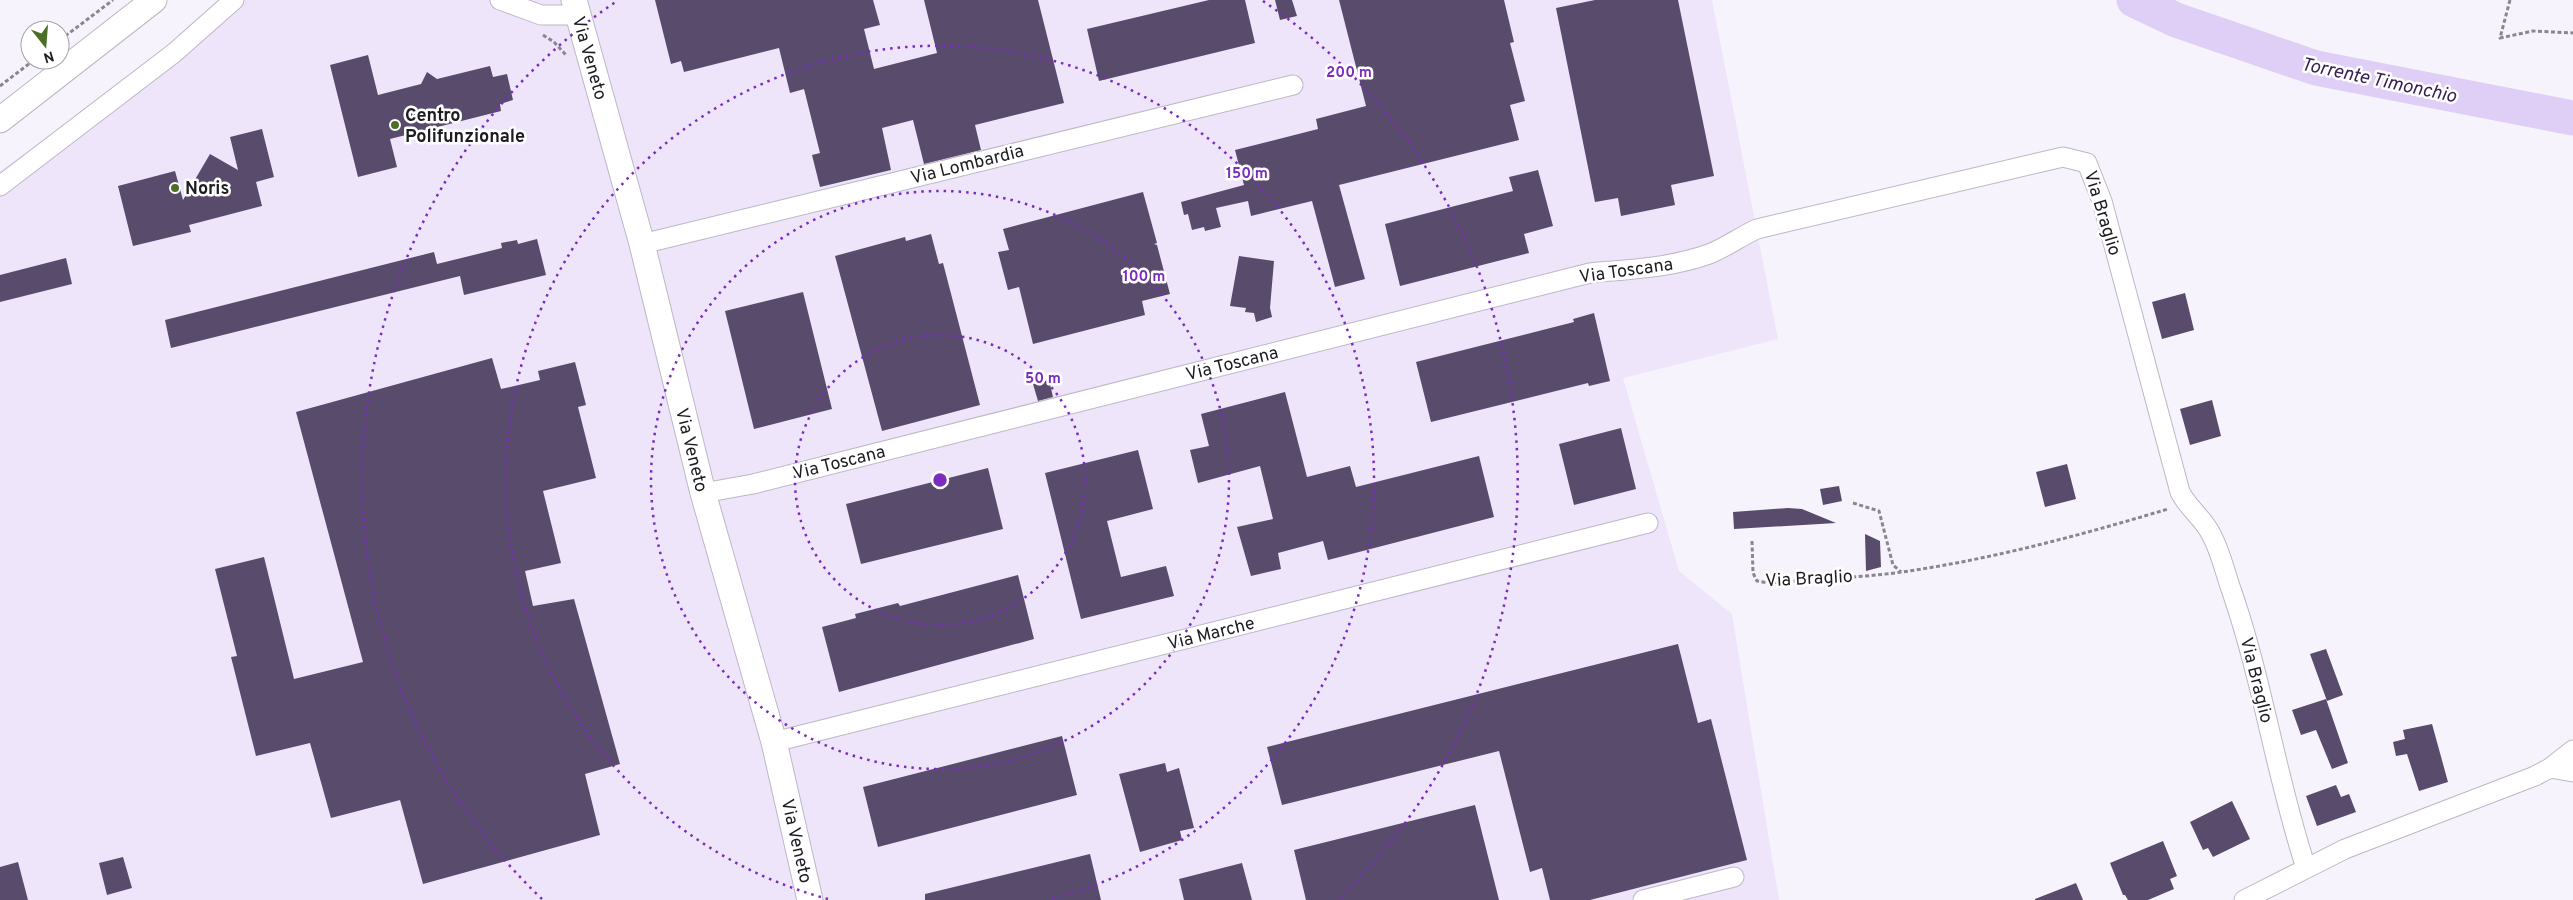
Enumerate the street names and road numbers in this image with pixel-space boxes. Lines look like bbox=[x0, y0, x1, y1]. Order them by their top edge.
street label: Via Veneto bbox=[566, 14, 611, 103]
street label: Via Lombardia bbox=[908, 140, 1026, 191]
street label: Via Braglio bbox=[2078, 168, 2125, 259]
street label: Via Toscana bbox=[1578, 254, 1675, 289]
street label: Via Toscana bbox=[1184, 342, 1281, 387]
street label: Via Veneto bbox=[669, 406, 712, 495]
street label: Via Toscana bbox=[791, 441, 888, 486]
street label: Via Braglio bbox=[1765, 566, 1853, 593]
street label: Via Marche bbox=[1165, 612, 1257, 656]
street label: Via Braglio bbox=[2234, 635, 2277, 726]
street label: Via Veneto bbox=[775, 797, 816, 886]

